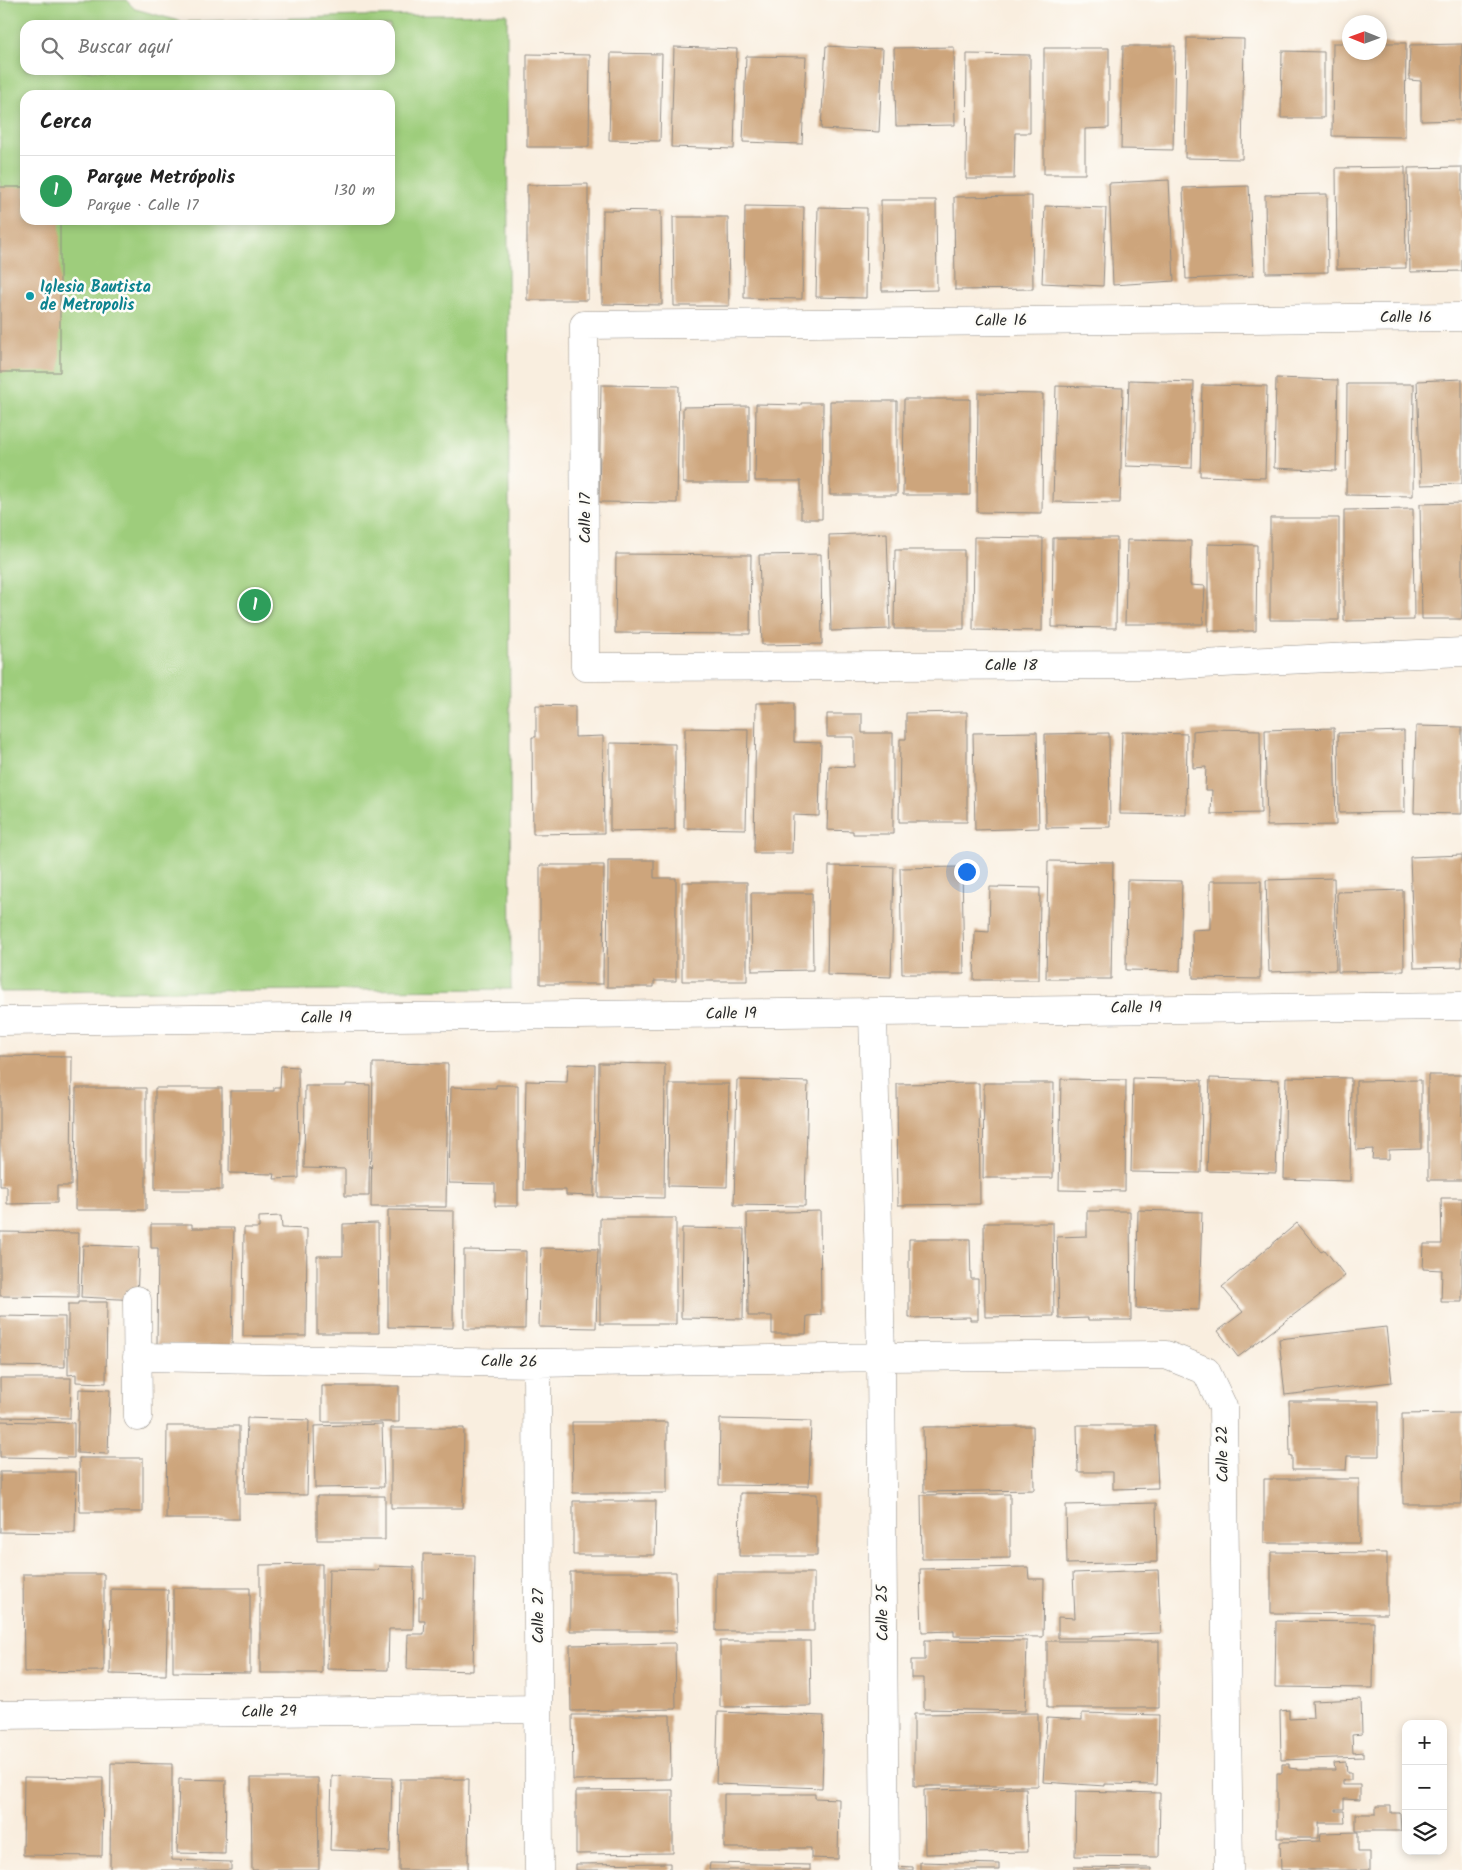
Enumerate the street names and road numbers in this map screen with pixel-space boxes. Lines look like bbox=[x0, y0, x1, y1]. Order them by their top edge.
street label: Calle 16 bbox=[1380, 305, 1432, 330]
street label: Calle 16 bbox=[975, 308, 1027, 334]
street label: Calle 17 bbox=[573, 492, 598, 543]
street label: Calle 18 bbox=[984, 653, 1038, 678]
street label: Calle 19 bbox=[1110, 995, 1162, 1021]
street label: Calle 19 bbox=[705, 1001, 757, 1027]
street label: Calle 19 bbox=[300, 1005, 352, 1031]
street label: Calle 26 bbox=[480, 1349, 538, 1375]
street label: Calle 22 bbox=[1210, 1425, 1236, 1483]
street label: Calle 25 bbox=[870, 1583, 896, 1641]
street label: Calle 27 bbox=[526, 1588, 551, 1644]
street label: Calle 29 bbox=[241, 1699, 297, 1725]

